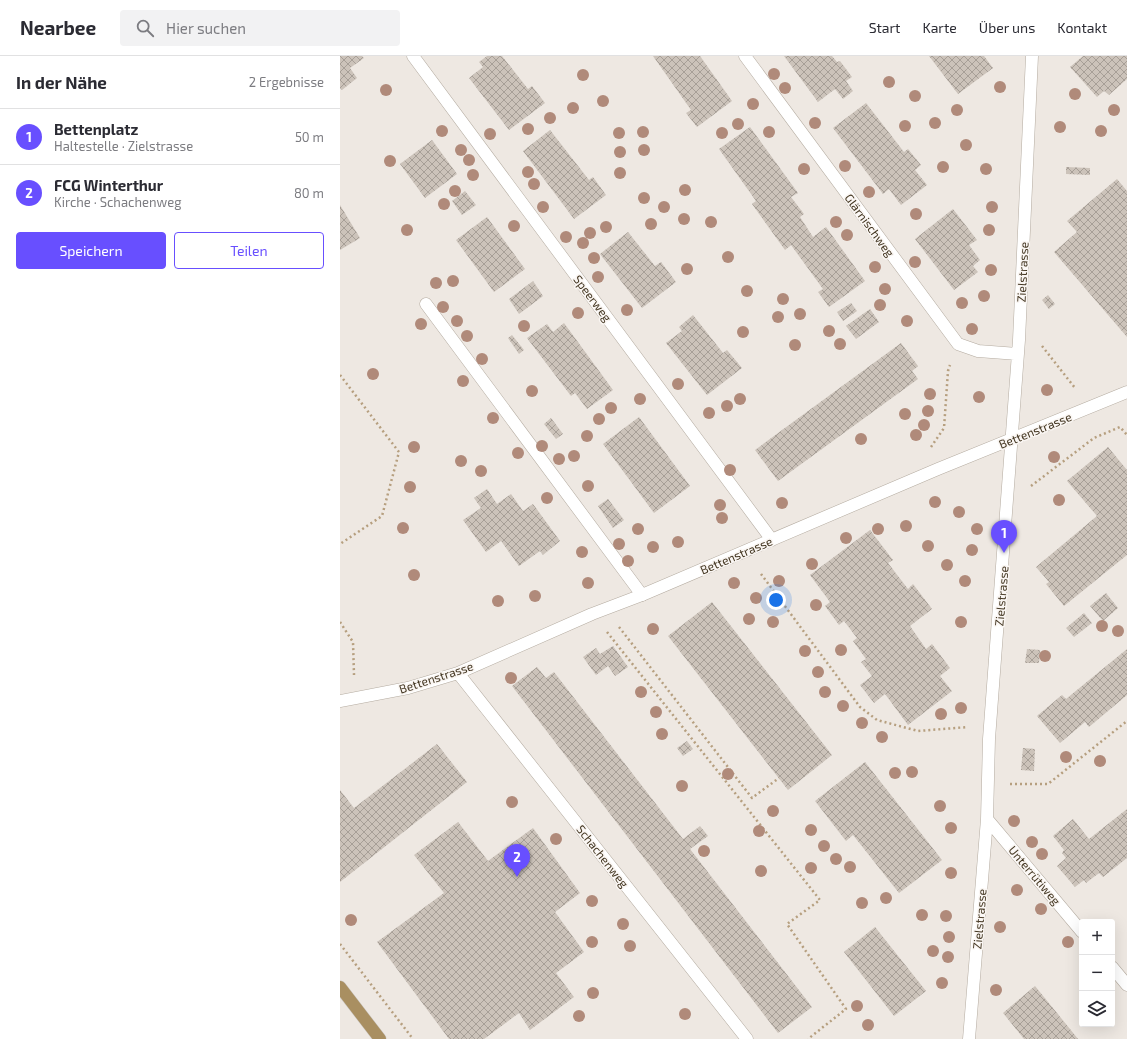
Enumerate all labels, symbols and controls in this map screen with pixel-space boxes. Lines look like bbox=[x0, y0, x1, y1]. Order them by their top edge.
search box bbox=[120, 10, 400, 46]
text: Nearbee bbox=[20, 16, 96, 39]
icon: search bbox=[134, 17, 156, 39]
text: Hier suchen bbox=[166, 19, 246, 37]
text: Start bbox=[869, 19, 900, 36]
text: Karte bbox=[922, 19, 957, 36]
text: Über uns bbox=[979, 19, 1035, 36]
text: Kontakt bbox=[1057, 19, 1107, 36]
text: In der Nähe bbox=[16, 72, 107, 92]
text: 2 Ergebnisse bbox=[249, 74, 324, 90]
text: Bettenplatz bbox=[54, 120, 138, 138]
text: 1 bbox=[26, 129, 32, 145]
text: 50 m bbox=[295, 129, 324, 145]
text: Haltestelle · Zielstrasse bbox=[54, 138, 193, 154]
text: FCG Winterthur bbox=[54, 176, 163, 194]
text: 2 bbox=[25, 185, 33, 201]
text: 80 m bbox=[294, 185, 324, 201]
street label: Glärnischweg bbox=[842, 191, 898, 259]
text: Kirche · Schachenweg bbox=[54, 194, 181, 210]
button: Speichern bbox=[16, 232, 166, 269]
button: Teilen bbox=[174, 232, 324, 269]
street label: Zielstrasse bbox=[1013, 241, 1031, 303]
street label: Speerweg bbox=[571, 272, 615, 324]
street label: Bettenstrasse bbox=[997, 409, 1073, 451]
pin: 1 bbox=[991, 520, 1017, 553]
street label: Bettenstrasse bbox=[698, 533, 774, 577]
street label: Zielstrasse bbox=[991, 565, 1011, 627]
your location bbox=[766, 590, 786, 610]
street label: Bettenstrasse bbox=[397, 658, 475, 696]
street label: Schachenweg bbox=[574, 822, 632, 890]
street label: Unterrütiweg bbox=[1006, 843, 1064, 908]
pin: 2 bbox=[504, 844, 530, 877]
street label: Zielstrasse bbox=[969, 888, 989, 950]
map controls bbox=[1079, 919, 1115, 1027]
button: + bbox=[1079, 919, 1115, 955]
button: − bbox=[1079, 955, 1115, 991]
button: layers bbox=[1079, 991, 1115, 1027]

